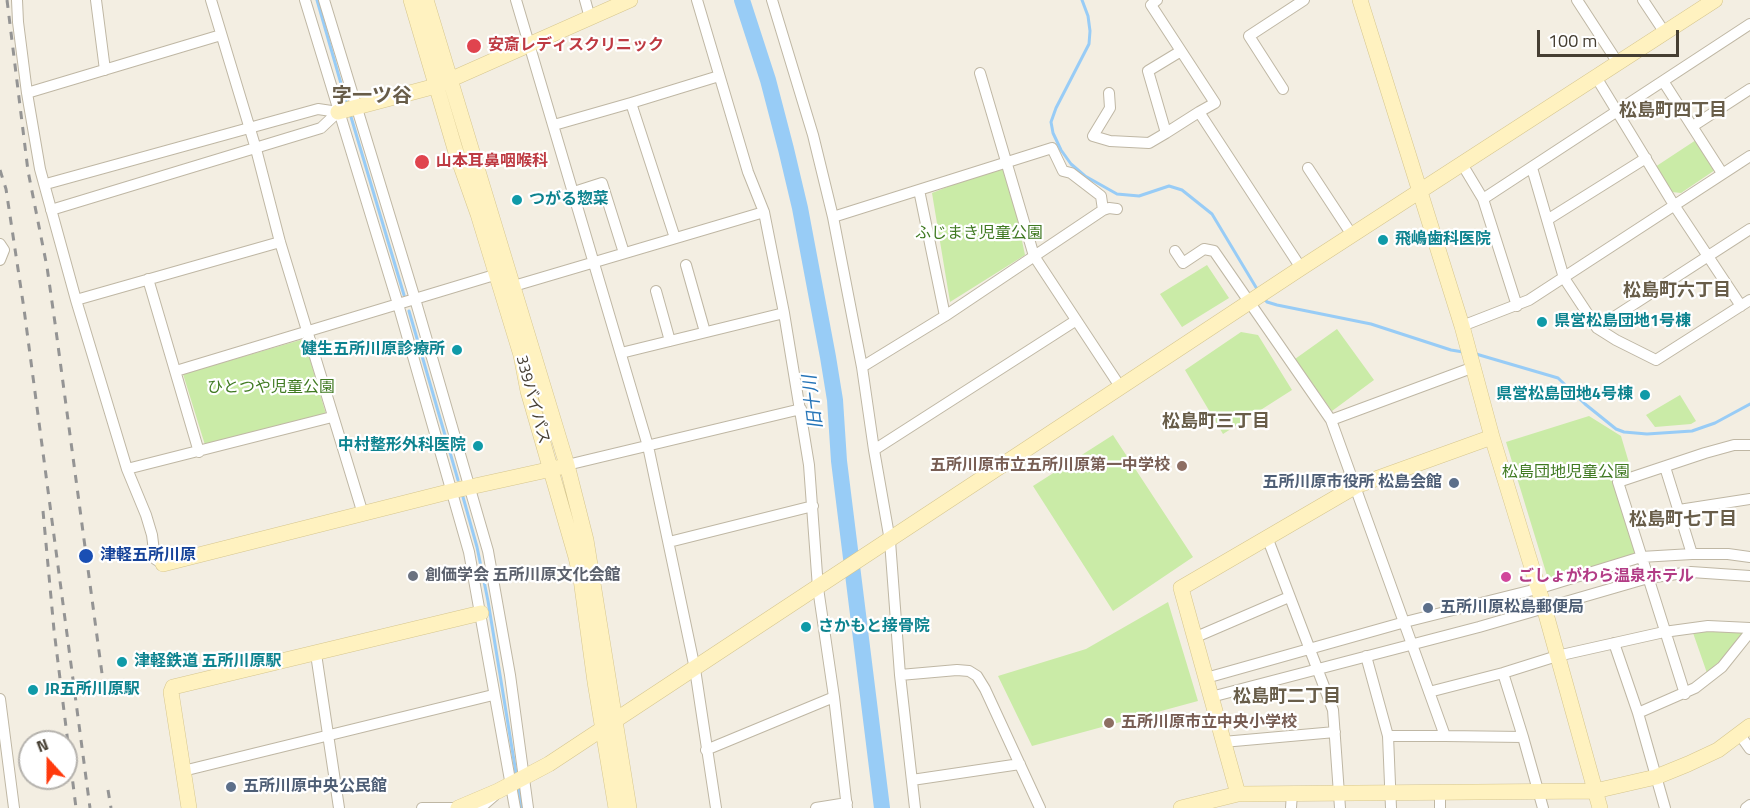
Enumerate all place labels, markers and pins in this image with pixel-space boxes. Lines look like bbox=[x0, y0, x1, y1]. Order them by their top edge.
place label: 安斎レディスクリニック bbox=[488, 36, 664, 56]
marker: 安斎レディスクリニック bbox=[465, 37, 483, 55]
place label: 山本耳鼻咽喉科 bbox=[436, 152, 548, 172]
marker: 山本耳鼻咽喉科 bbox=[413, 153, 431, 171]
place label: つがる惣菜 bbox=[529, 190, 609, 210]
marker: つがる惣菜 bbox=[510, 193, 524, 207]
place label: 飛嶋歯科医院 bbox=[1395, 230, 1491, 250]
marker: 飛嶋歯科医院 bbox=[1376, 233, 1390, 247]
place label: 県営松島団地1号棟 bbox=[1554, 312, 1691, 332]
marker: 県営松島団地1号棟 bbox=[1535, 315, 1549, 329]
place label: 健生五所川原診療所 bbox=[301, 340, 445, 360]
marker: 健生五所川原診療所 bbox=[450, 343, 464, 357]
place label: 県営松島団地4号棟 bbox=[1496, 385, 1633, 405]
marker: 県営松島団地4号棟 bbox=[1638, 388, 1652, 402]
place label: 中村整形外科医院 bbox=[338, 436, 466, 456]
marker: 中村整形外科医院 bbox=[471, 439, 485, 453]
place label: 五所川原市立五所川原第一中学校 bbox=[930, 456, 1170, 476]
marker: 五所川原市立五所川原第一中学校 bbox=[1175, 459, 1189, 473]
place label: 五所川原市役所 松島会館 bbox=[1262, 473, 1442, 493]
marker: 五所川原市役所 松島会館 bbox=[1447, 476, 1461, 490]
place label: 津軽五所川原 bbox=[100, 546, 196, 566]
marker: 津軽五所川原 bbox=[77, 547, 95, 565]
place label: 創価学会 五所川原文化会館 bbox=[425, 566, 621, 586]
place label: ごしょがわら温泉ホテル bbox=[1518, 567, 1694, 587]
marker: 創価学会 五所川原文化会館 bbox=[406, 569, 420, 583]
marker: ごしょがわら温泉ホテル bbox=[1499, 570, 1513, 584]
place label: 五所川原松島郵便局 bbox=[1440, 598, 1584, 618]
marker: 五所川原松島郵便局 bbox=[1421, 601, 1435, 615]
place label: さかもと接骨院 bbox=[818, 617, 930, 637]
marker: さかもと接骨院 bbox=[799, 620, 813, 634]
place label: 津軽鉄道 五所川原駅 bbox=[134, 652, 282, 672]
marker: 津軽鉄道 五所川原駅 bbox=[115, 655, 129, 669]
place label: JR五所川原駅 bbox=[45, 680, 140, 700]
marker: JR五所川原駅 bbox=[26, 683, 40, 697]
place label: 五所川原市立中央小学校 bbox=[1121, 713, 1297, 733]
marker: 五所川原市立中央小学校 bbox=[1102, 716, 1116, 730]
place label: 五所川原中央公民館 bbox=[243, 777, 387, 797]
marker: 五所川原中央公民館 bbox=[224, 780, 238, 794]

